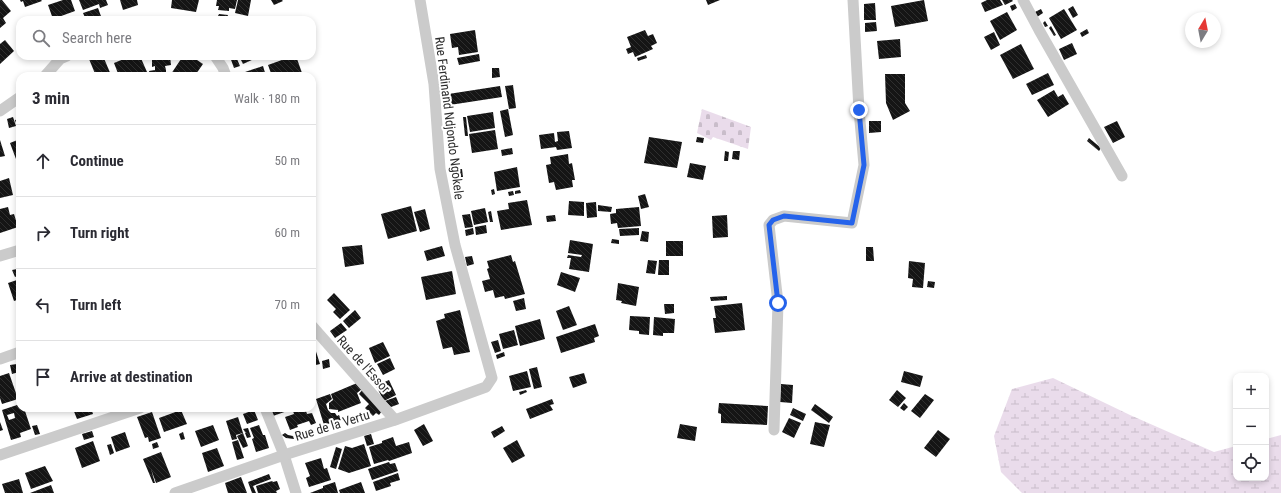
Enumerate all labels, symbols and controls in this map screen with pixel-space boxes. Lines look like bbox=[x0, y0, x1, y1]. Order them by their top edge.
north arrow bbox=[1185, 12, 1221, 48]
search box bbox=[16, 16, 316, 60]
icon: search bbox=[30, 27, 52, 49]
text: Search here bbox=[62, 29, 132, 47]
street label: Rue Ferdinand Ndjondo Ngokele bbox=[432, 36, 467, 200]
text: 3 min bbox=[32, 88, 70, 108]
text: Walk · 180 m bbox=[234, 91, 300, 106]
route end bbox=[850, 101, 868, 119]
icon: ahead bbox=[32, 150, 54, 172]
text: Continue bbox=[70, 152, 124, 170]
text: 50 m bbox=[274, 153, 300, 168]
icon: right bbox=[32, 222, 54, 244]
text: Turn right bbox=[70, 224, 129, 242]
text: 60 m bbox=[274, 225, 300, 240]
icon: left bbox=[32, 294, 54, 316]
route start bbox=[769, 294, 787, 312]
text: Turn left bbox=[70, 296, 121, 314]
text: 70 m bbox=[274, 297, 300, 312]
street label: Rue de l'Essor bbox=[334, 333, 393, 396]
icon: arrive bbox=[32, 366, 54, 388]
text: Arrive at destination bbox=[70, 368, 193, 386]
map controls bbox=[1233, 373, 1269, 481]
button: + bbox=[1233, 373, 1269, 409]
street label: Rue de la Vertu bbox=[293, 407, 371, 444]
button: − bbox=[1233, 409, 1269, 445]
button: locate bbox=[1233, 445, 1269, 481]

